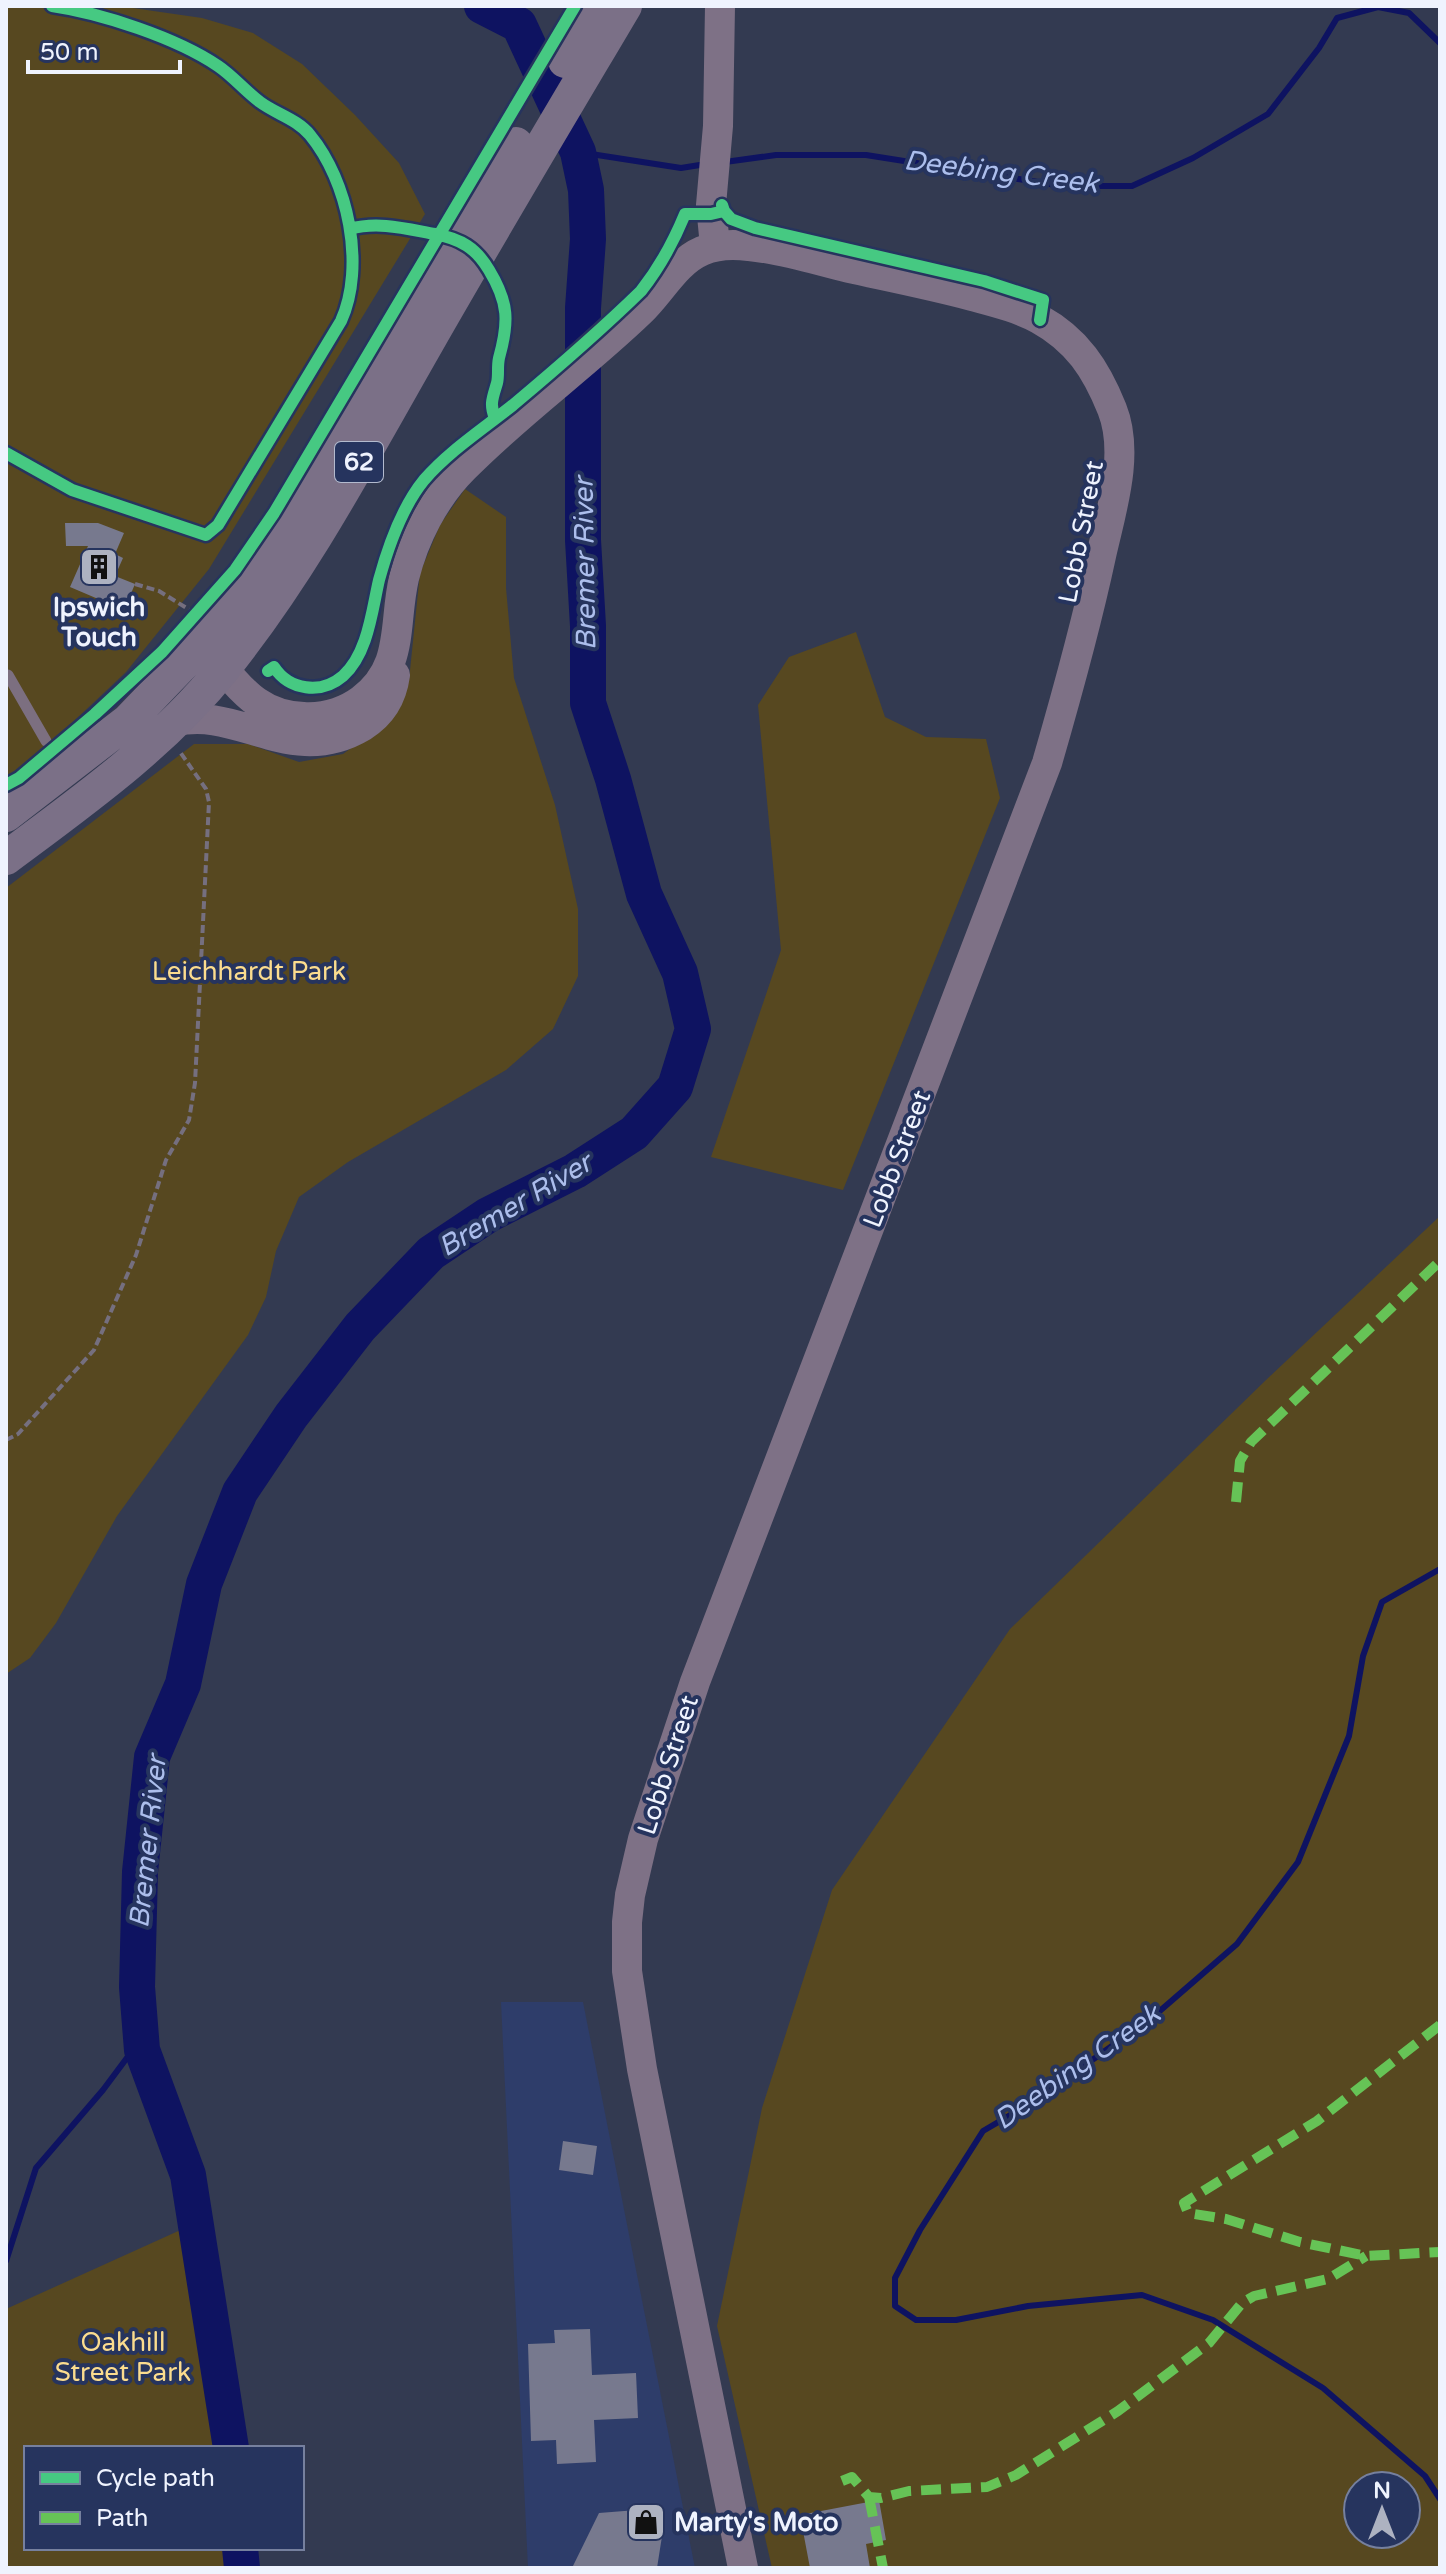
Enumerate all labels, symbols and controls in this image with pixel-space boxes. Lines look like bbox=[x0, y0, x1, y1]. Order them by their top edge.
scale bar bbox=[28, 24, 180, 74]
text: 50 m bbox=[40, 38, 98, 67]
water label: Deebing Creek bbox=[902, 143, 1102, 201]
road number: 62 bbox=[335, 442, 383, 482]
street label: Lobb Street bbox=[1052, 458, 1110, 606]
water label: Bremer River bbox=[566, 474, 604, 651]
building icon: Ipswich Touch bbox=[78, 546, 120, 588]
place label: Ipswich Touch bbox=[53, 592, 145, 653]
park label: Leichhardt Park bbox=[152, 956, 346, 987]
street label: Lobb Street bbox=[857, 1086, 937, 1232]
water label: Bremer River bbox=[432, 1144, 601, 1264]
street label: Lobb Street bbox=[631, 1691, 705, 1839]
water label: Bremer River bbox=[122, 1751, 174, 1930]
water label: Deebing Creek bbox=[987, 1996, 1168, 2137]
park label: Oakhill Street Park bbox=[55, 2327, 191, 2388]
legend bbox=[24, 2446, 304, 2550]
text: Cycle path bbox=[96, 2464, 215, 2493]
north arrow bbox=[1342, 2470, 1422, 2550]
text: N bbox=[1373, 2478, 1391, 2504]
shop icon: Marty's Moto bbox=[625, 2501, 667, 2543]
text: Path bbox=[96, 2504, 149, 2533]
place label: Marty's Moto bbox=[674, 2507, 839, 2538]

